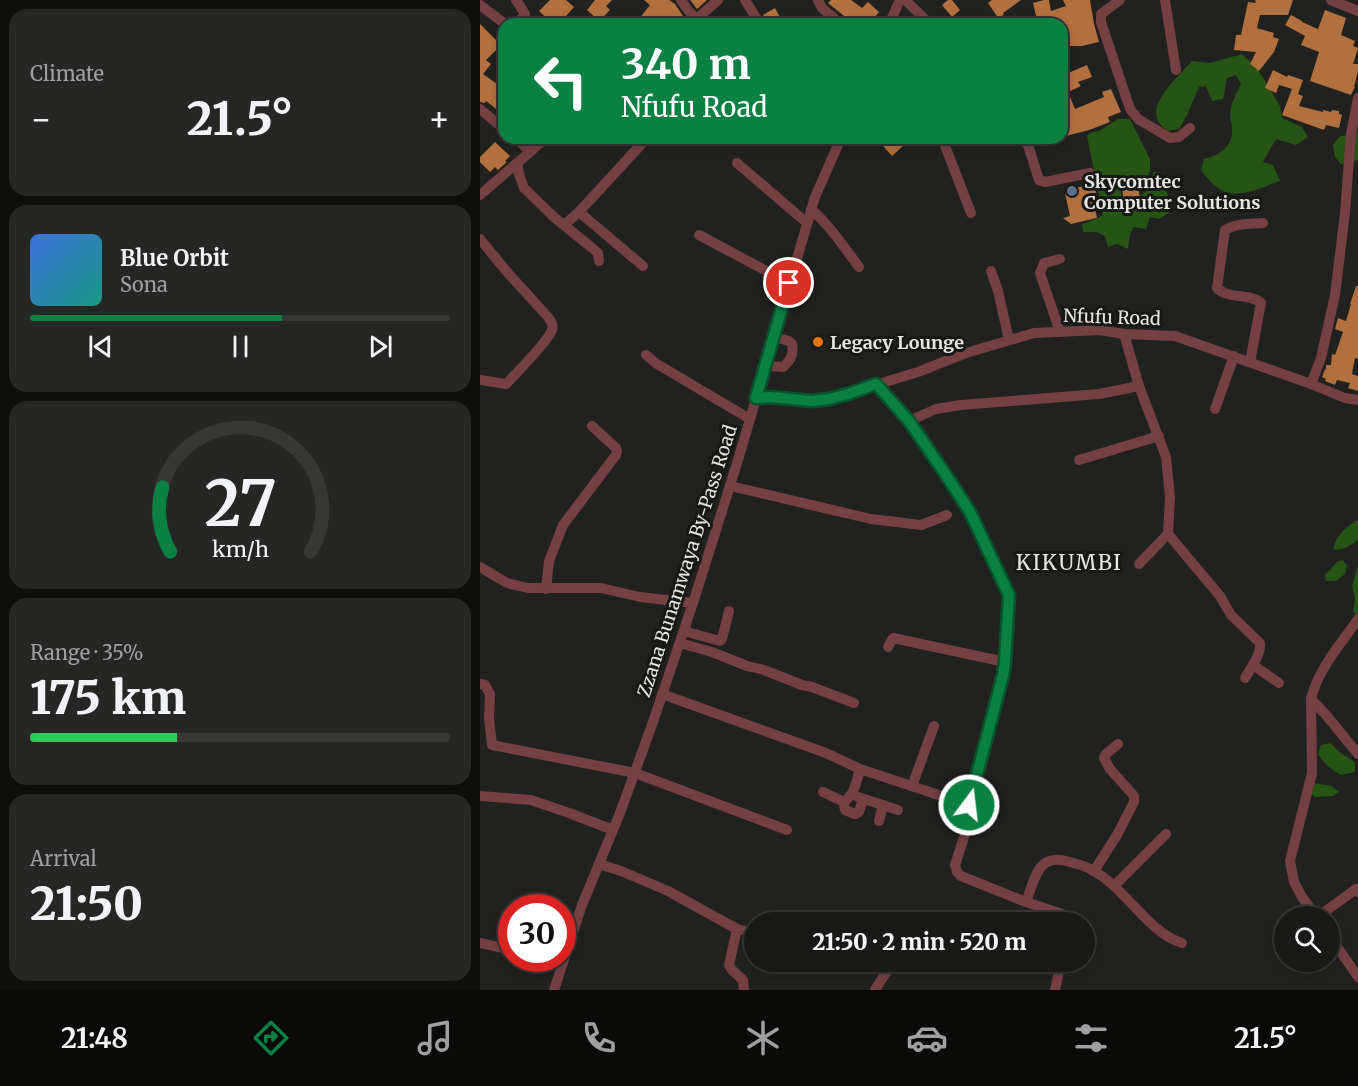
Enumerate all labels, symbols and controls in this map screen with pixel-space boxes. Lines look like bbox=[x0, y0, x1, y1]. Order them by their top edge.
text: 340 m bbox=[621, 38, 751, 90]
icon: left bbox=[522, 42, 600, 120]
text: Climate bbox=[30, 61, 104, 86]
text: Nfufu Road bbox=[621, 90, 768, 124]
text: 21.5° bbox=[187, 91, 293, 147]
text: − bbox=[30, 99, 52, 140]
text: + bbox=[428, 99, 450, 140]
place label: Skycomtec Computer Solutions bbox=[1084, 170, 1261, 214]
marker: Skycomtec Computer Solutions bbox=[1065, 184, 1079, 198]
text: Blue Orbit bbox=[120, 244, 229, 272]
pin bbox=[763, 257, 814, 308]
icon: arrive bbox=[772, 266, 805, 299]
text: Sona bbox=[120, 272, 168, 297]
street label: Nfufu Road bbox=[1063, 304, 1161, 330]
icon: previous bbox=[84, 330, 117, 363]
icon: pause bbox=[224, 330, 257, 363]
icon: next bbox=[364, 330, 397, 363]
place label: Legacy Lounge bbox=[830, 331, 964, 354]
marker: Legacy Lounge bbox=[811, 335, 825, 349]
street label: Zzana Bunamwaya By-Pass Road bbox=[632, 422, 742, 700]
text: 27 bbox=[204, 465, 276, 543]
text: km/h bbox=[212, 536, 268, 563]
district label: KIKUMBI bbox=[1016, 549, 1122, 576]
text: Range · 35% bbox=[30, 640, 144, 665]
text: 175 km bbox=[30, 670, 186, 726]
position arrow bbox=[937, 773, 1001, 837]
text: Arrival bbox=[30, 846, 97, 871]
text: 21:50 bbox=[30, 876, 143, 932]
speed limit sign: 30 bbox=[498, 894, 576, 972]
map controls bbox=[1274, 906, 1340, 972]
button: search bbox=[1274, 906, 1340, 972]
text: 21:50 · 2 min · 520 m bbox=[813, 928, 1026, 956]
icon: directions bbox=[250, 1017, 292, 1059]
icon: music bbox=[414, 1017, 456, 1059]
icon: phone bbox=[578, 1017, 620, 1059]
icon: climate bbox=[742, 1017, 784, 1059]
icon: car bbox=[906, 1017, 948, 1059]
icon: filters bbox=[1070, 1017, 1112, 1059]
text: 21:48 bbox=[61, 1021, 128, 1055]
text: 21.5° bbox=[1234, 1021, 1297, 1055]

